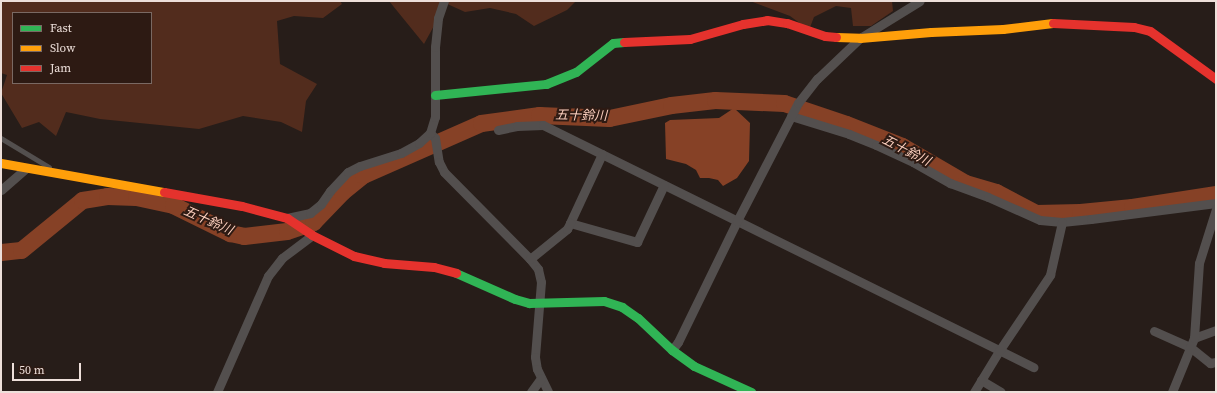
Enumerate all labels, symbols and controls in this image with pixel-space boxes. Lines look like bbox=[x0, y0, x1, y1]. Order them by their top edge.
legend bbox=[12, 12, 152, 84]
text: Fast bbox=[50, 20, 72, 36]
text: Slow bbox=[50, 40, 75, 56]
text: Jam bbox=[50, 60, 71, 76]
water label: 五十鈴川 bbox=[555, 108, 607, 124]
water label: 五十鈴川 bbox=[879, 132, 933, 170]
water label: 五十鈴川 bbox=[181, 203, 235, 239]
scale bar bbox=[14, 355, 83, 381]
text: 50 m bbox=[19, 362, 45, 378]

